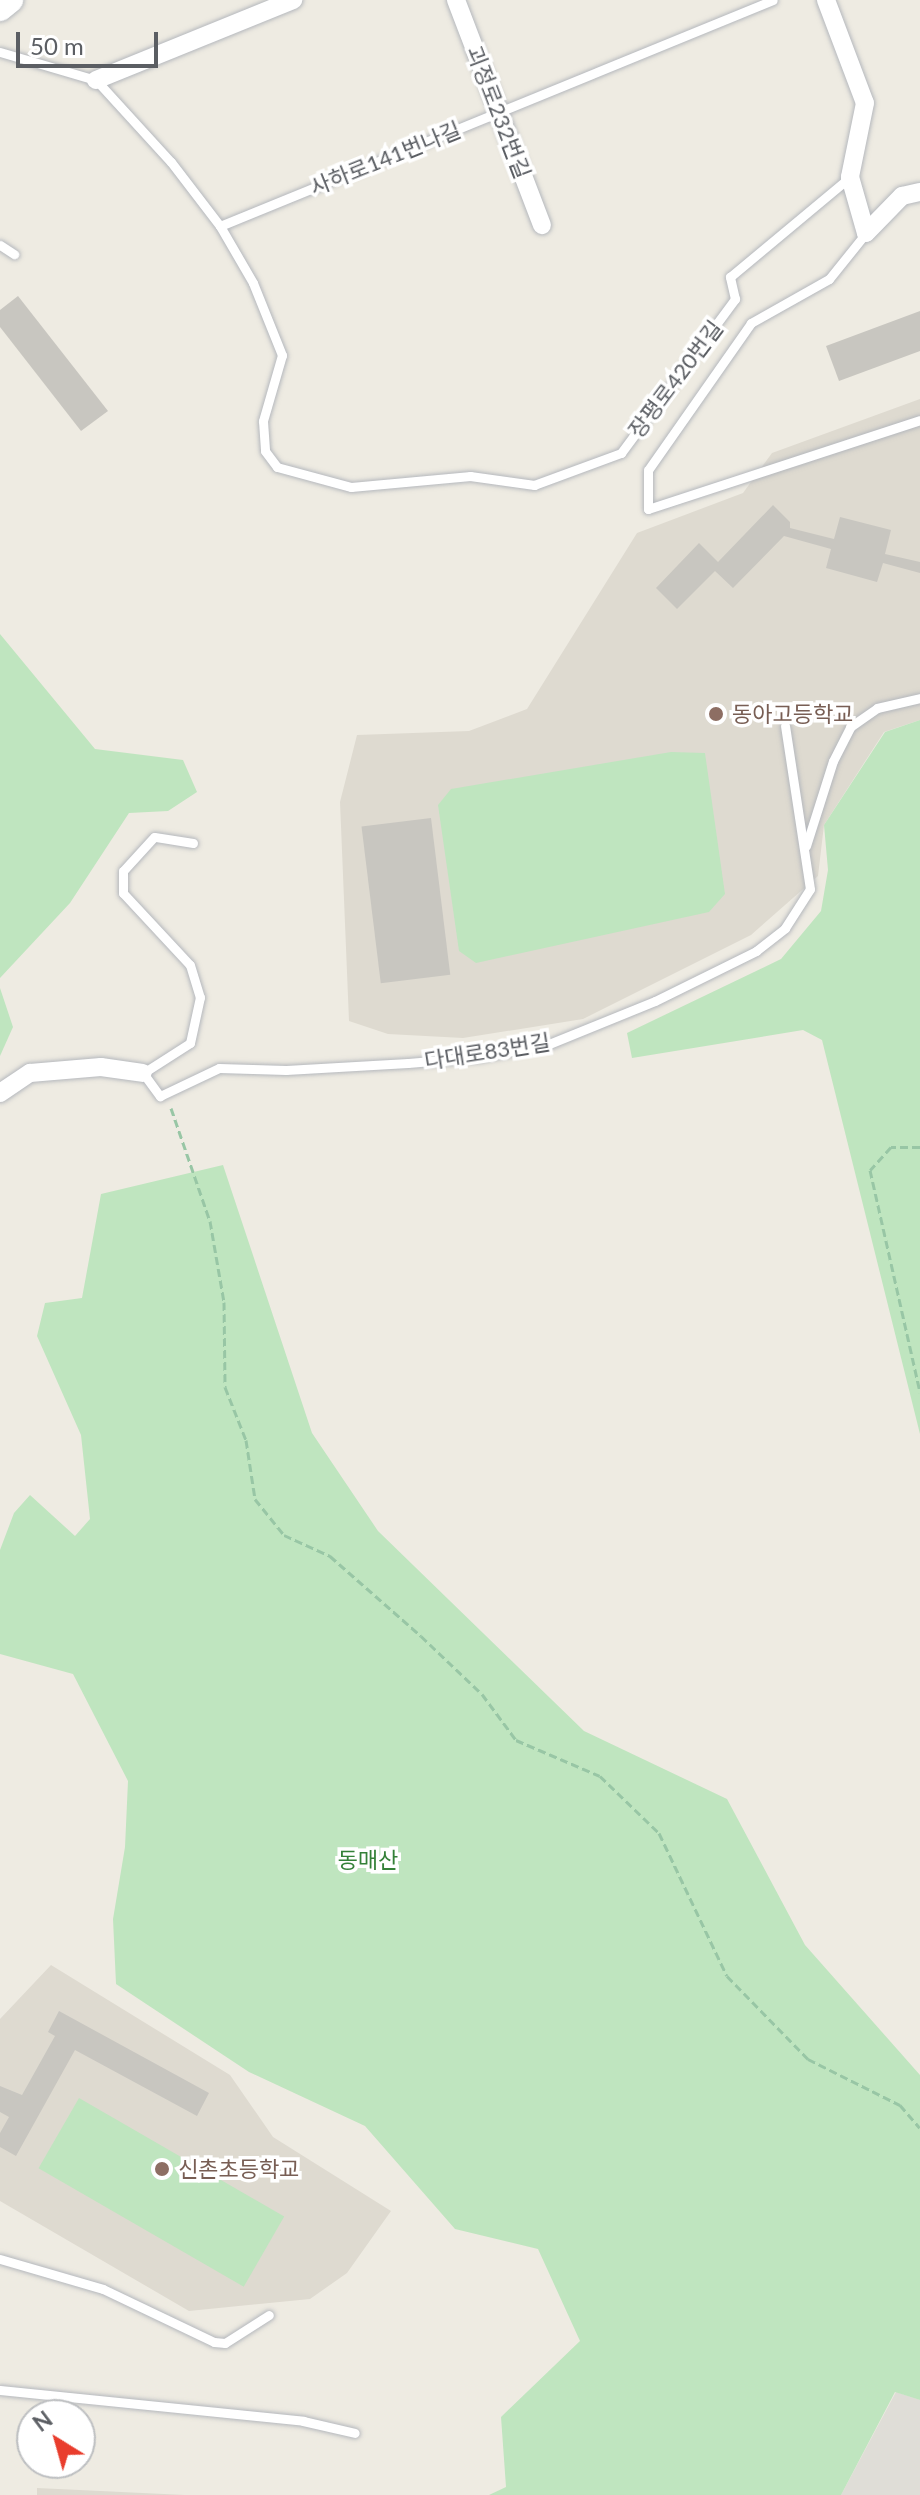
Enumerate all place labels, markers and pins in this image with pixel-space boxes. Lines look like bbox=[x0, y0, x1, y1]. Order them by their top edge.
place label: 동아고등학교 bbox=[732, 701, 853, 727]
marker: 동아고등학교 bbox=[707, 705, 725, 723]
place label: 신촌초등학교 bbox=[178, 2156, 299, 2182]
marker: 신촌초등학교 bbox=[153, 2160, 171, 2178]

